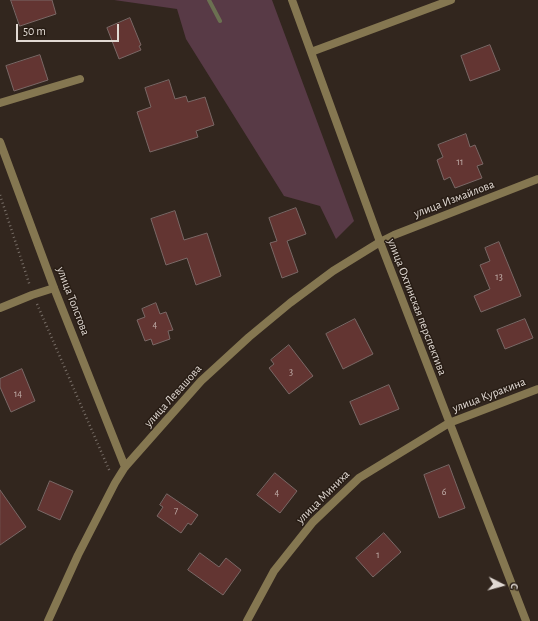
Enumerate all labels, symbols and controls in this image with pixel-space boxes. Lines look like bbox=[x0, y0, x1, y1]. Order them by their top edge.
scale bar bbox=[18, 16, 121, 42]
text: 50 m bbox=[23, 25, 46, 37]
house number: 11 bbox=[457, 156, 463, 168]
street label: улица Измайлова bbox=[412, 177, 496, 221]
street label: улица Охтинская перспектива bbox=[384, 237, 450, 377]
street label: улица Толстова bbox=[53, 265, 93, 337]
house number: 13 bbox=[495, 271, 503, 283]
house number: 4 bbox=[153, 319, 157, 331]
street label: улица Левашова bbox=[141, 362, 205, 430]
house number: 3 bbox=[289, 366, 293, 378]
street label: улица Куракина bbox=[450, 374, 528, 416]
house number: 14 bbox=[14, 388, 22, 400]
street label: улица Миниха bbox=[293, 467, 353, 527]
house number: 6 bbox=[442, 486, 446, 498]
house number: 4 bbox=[275, 487, 279, 499]
house number: 7 bbox=[174, 505, 178, 517]
house number: 1 bbox=[376, 549, 380, 561]
north arrow bbox=[482, 565, 522, 605]
text: С bbox=[509, 583, 520, 590]

